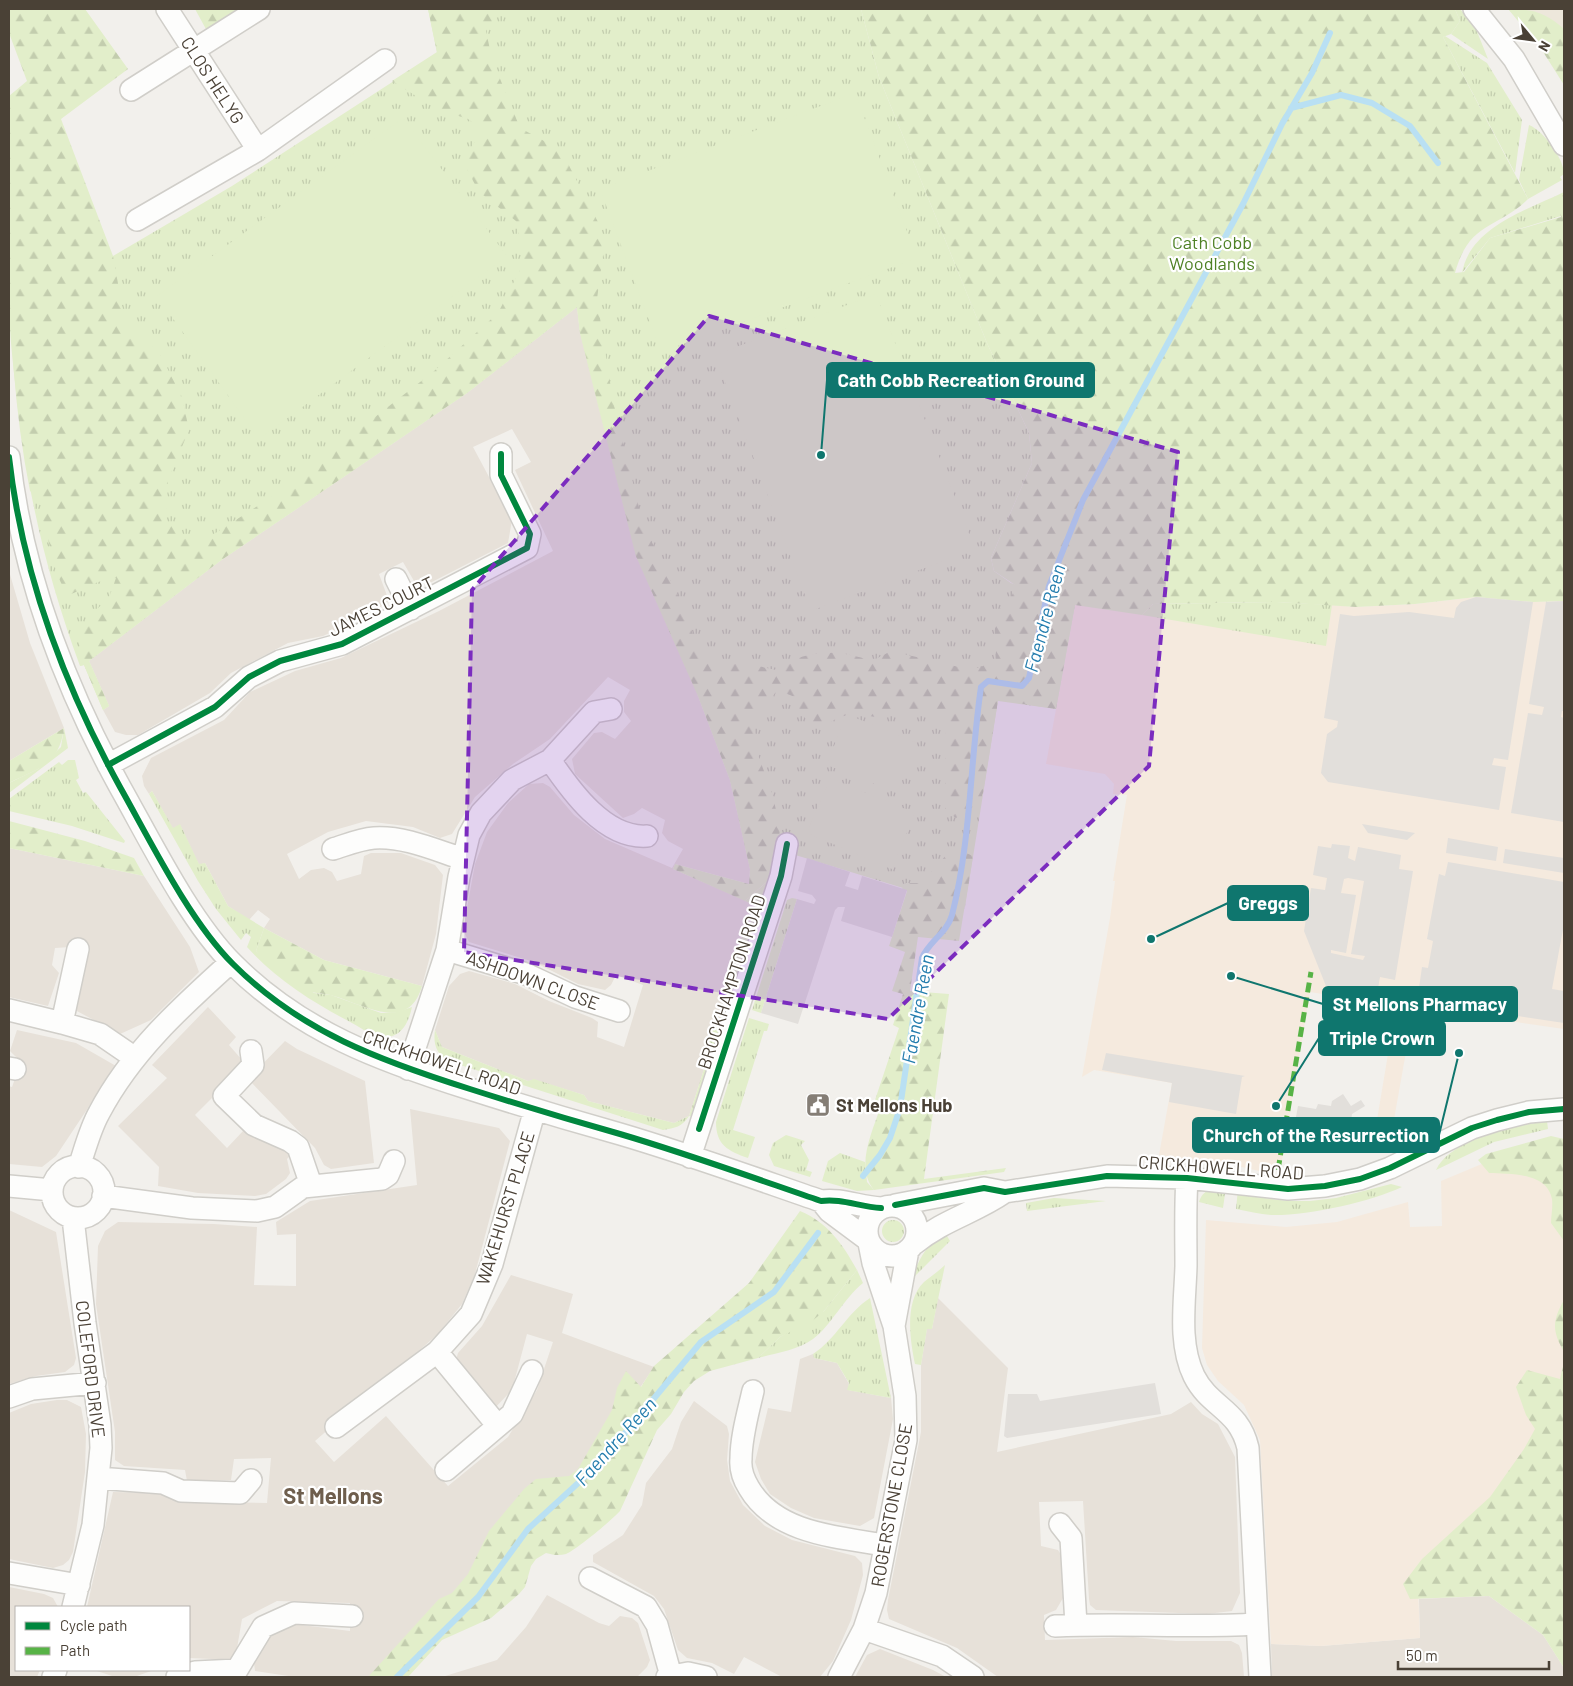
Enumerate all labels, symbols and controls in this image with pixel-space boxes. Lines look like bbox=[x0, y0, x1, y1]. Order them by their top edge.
north arrow bbox=[1508, 15, 1558, 65]
street label: CLOS HELYG bbox=[177, 32, 249, 128]
text: N bbox=[1535, 38, 1554, 55]
park label: Cath Cobb Woodlands bbox=[1169, 231, 1255, 274]
callout: Cath Cobb Recreation Ground bbox=[827, 363, 1094, 397]
text: Cath Cobb Recreation Ground bbox=[838, 368, 1084, 391]
water label: Faendre Reen bbox=[1019, 561, 1069, 674]
street label: JAMES COURT bbox=[325, 571, 437, 641]
callout: Greggs bbox=[1228, 886, 1308, 920]
text: Greggs bbox=[1238, 891, 1298, 914]
street label: BROCKHAMPTON ROAD bbox=[692, 892, 770, 1072]
street label: ASHDOWN CLOSE bbox=[464, 946, 602, 1014]
water label: Faendre Reen bbox=[896, 952, 938, 1066]
callout: St Mellons Pharmacy bbox=[1323, 987, 1517, 1021]
text: St Mellons Pharmacy bbox=[1333, 992, 1508, 1015]
callout: Triple Crown bbox=[1319, 1021, 1445, 1055]
street label: CRICKHOWELL ROAD bbox=[360, 1025, 524, 1099]
text: Triple Crown bbox=[1329, 1026, 1435, 1049]
public building icon: St Mellons Hub bbox=[805, 1092, 831, 1118]
place label: St Mellons Hub bbox=[836, 1094, 952, 1116]
callout: Church of the Resurrection bbox=[1193, 1118, 1439, 1152]
text: Church of the Resurrection bbox=[1203, 1123, 1429, 1146]
street label: WAKEHURST PLACE bbox=[471, 1128, 539, 1288]
street label: CRICKHOWELL ROAD bbox=[1137, 1150, 1305, 1184]
street label: COLEFORD DRIVE bbox=[72, 1299, 110, 1439]
water label: Faendre Reen bbox=[569, 1392, 661, 1490]
street label: ROGERSTONE CLOSE bbox=[866, 1421, 916, 1589]
district label: St Mellons bbox=[283, 1482, 383, 1508]
legend bbox=[15, 1606, 190, 1671]
text: Cycle path bbox=[60, 1616, 127, 1634]
scale bar bbox=[1398, 1638, 1549, 1670]
text: Path bbox=[60, 1641, 90, 1659]
text: 50 m bbox=[1406, 1646, 1438, 1664]

